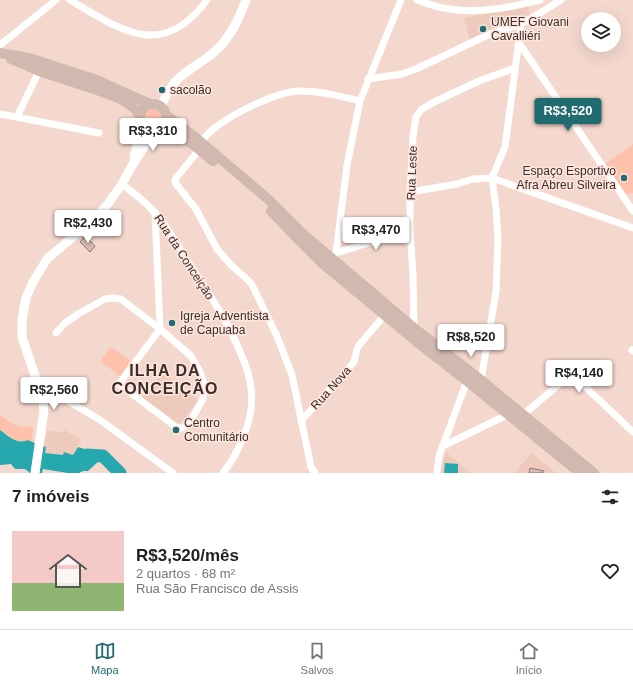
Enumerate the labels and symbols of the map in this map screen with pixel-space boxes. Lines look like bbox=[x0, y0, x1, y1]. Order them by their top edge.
place label: UMEF Giovani Cavalliéri bbox=[491, 15, 569, 43]
marker: UMEF Giovani Cavalliéri bbox=[478, 24, 488, 34]
place label: sacolão bbox=[170, 83, 212, 97]
marker: sacolão bbox=[157, 85, 167, 95]
pin: R$3,520 bbox=[531, 98, 605, 132]
pin: R$3,310 bbox=[116, 118, 190, 152]
street label: Rua Leste bbox=[404, 145, 420, 201]
place label: Espaço Esportivo Afra Abreu Silveira bbox=[517, 164, 616, 192]
marker: Espaço Esportivo Afra Abreu Silveira bbox=[619, 173, 629, 183]
pin: R$2,430 bbox=[51, 210, 125, 244]
street label: Rua da Conceição bbox=[151, 212, 217, 302]
pin: R$3,470 bbox=[339, 217, 413, 251]
place label: Igreja Adventista de Capuaba bbox=[180, 309, 269, 337]
marker: Igreja Adventista de Capuaba bbox=[167, 318, 177, 328]
pin: R$8,520 bbox=[434, 324, 508, 358]
pin: R$4,140 bbox=[542, 360, 616, 394]
district label: ILHA DA CONCEIÇÃO bbox=[112, 362, 218, 397]
street label: Rua Nova bbox=[308, 363, 354, 413]
pin: R$2,560 bbox=[17, 377, 91, 411]
place label: Centro Comunitário bbox=[184, 416, 249, 444]
marker: Centro Comunitário bbox=[171, 425, 181, 435]

